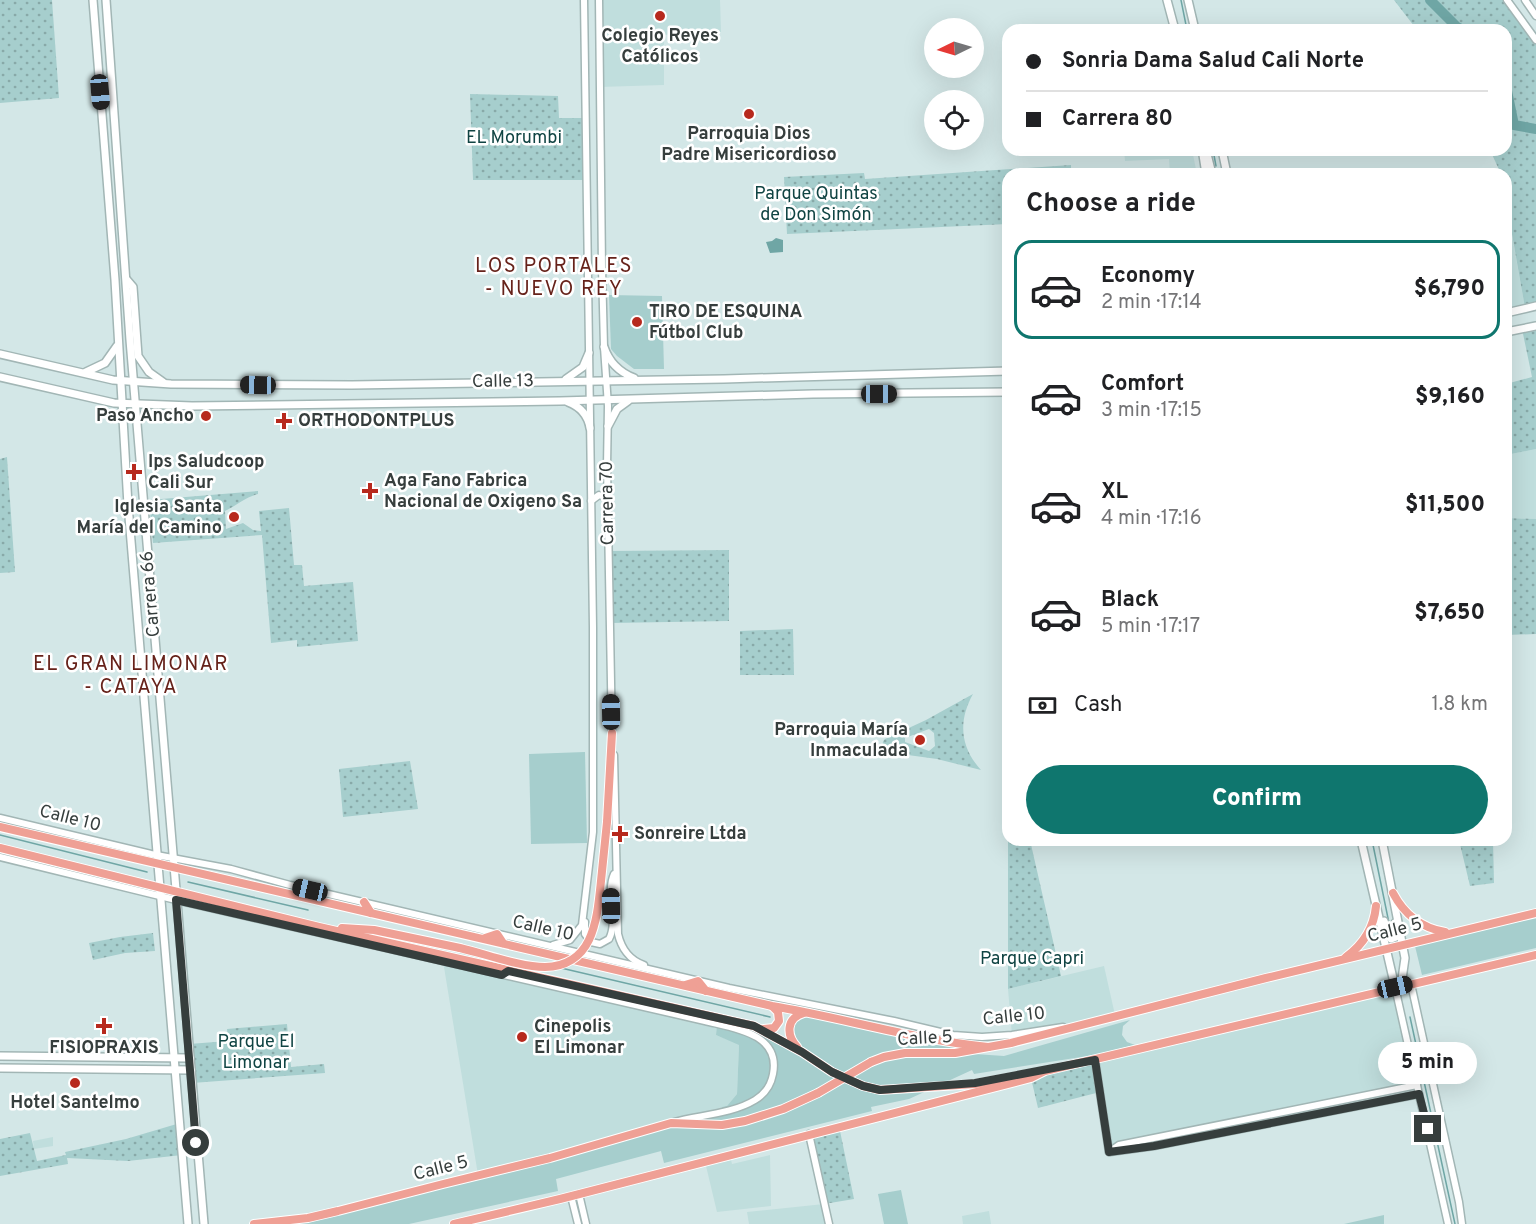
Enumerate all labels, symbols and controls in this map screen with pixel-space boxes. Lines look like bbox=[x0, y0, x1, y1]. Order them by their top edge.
marker: Colegio Reyes Católicos bbox=[653, 9, 667, 23]
north arrow bbox=[924, 18, 984, 78]
map controls bbox=[924, 18, 984, 150]
place label: Colegio Reyes Católicos bbox=[601, 25, 719, 69]
text: Sonria Dama Salud Cali Norte bbox=[1062, 48, 1364, 75]
car bbox=[89, 73, 111, 111]
button: locate bbox=[924, 90, 984, 150]
text: Carrera 80 bbox=[1062, 106, 1173, 133]
marker: Parroquia Dios Padre Misericordioso bbox=[742, 107, 756, 121]
place label: Parroquia Dios Padre Misericordioso bbox=[661, 123, 837, 167]
park label: EL Morumbi bbox=[466, 127, 562, 150]
park label: Parque Quintas de Don Simón bbox=[754, 183, 878, 227]
text: Choose a ride bbox=[1026, 187, 1196, 221]
district label: LOS PORTALES - NUEVO REY bbox=[475, 254, 633, 303]
icon: car bbox=[1029, 263, 1083, 317]
text: Economy bbox=[1101, 263, 1195, 290]
text: $6,790 bbox=[1414, 276, 1485, 303]
text: 2 min · 17:14 bbox=[1101, 290, 1202, 316]
place label: TIRO DE ESQUINA Fútbol Club bbox=[649, 301, 802, 345]
marker: TIRO DE ESQUINA Fútbol Club bbox=[630, 315, 644, 329]
street label: Calle 13 bbox=[472, 370, 534, 394]
icon: car bbox=[1029, 371, 1083, 425]
text: Comfort bbox=[1101, 371, 1184, 398]
car bbox=[240, 376, 276, 394]
text: $9,160 bbox=[1415, 384, 1485, 411]
car bbox=[861, 385, 897, 403]
text: 3 min · 17:15 bbox=[1101, 398, 1202, 424]
place label: Paso Ancho bbox=[96, 405, 194, 428]
marker: Paso Ancho bbox=[199, 409, 213, 423]
place label: ORTHODONTPLUS bbox=[298, 410, 455, 433]
marker: ORTHODONTPLUS bbox=[275, 412, 293, 430]
place label: Ips Saludcoop Cali Sur bbox=[148, 451, 265, 495]
street label: Carrera 70 bbox=[596, 460, 620, 546]
marker: Ips Saludcoop Cali Sur bbox=[125, 463, 143, 481]
place label: Aga Fano Fabrica Nacional de Oxigeno Sa bbox=[384, 470, 582, 514]
icon: car bbox=[1029, 479, 1083, 533]
text: XL bbox=[1101, 479, 1128, 506]
marker: Aga Fano Fabrica Nacional de Oxigeno Sa bbox=[361, 482, 379, 500]
text: $11,500 bbox=[1405, 492, 1485, 519]
place label: Iglesia Santa María del Camino bbox=[77, 496, 222, 540]
text: 4 min · 17:16 bbox=[1101, 506, 1202, 532]
marker: Iglesia Santa María del Camino bbox=[227, 510, 241, 524]
street label: Carrera 66 bbox=[136, 550, 166, 638]
icon: car bbox=[1029, 587, 1083, 641]
text: Black bbox=[1101, 587, 1159, 614]
text: $7,650 bbox=[1414, 600, 1485, 627]
text: 5 min · 17:17 bbox=[1101, 614, 1200, 640]
district label: EL GRAN LIMONAR - CATAYA bbox=[33, 652, 229, 701]
icon: cash bbox=[1026, 689, 1059, 722]
text: Cash bbox=[1074, 692, 1123, 719]
text: 1.8 km bbox=[1432, 692, 1488, 718]
car bbox=[602, 694, 620, 730]
place label: Parroquia María Inmaculada bbox=[774, 719, 908, 763]
marker: Parroquia María Inmaculada bbox=[913, 733, 927, 747]
button: Confirm bbox=[1026, 765, 1488, 834]
street label: Calle 10 bbox=[37, 800, 103, 838]
place label: Sonreire Ltda bbox=[634, 823, 747, 846]
marker: Sonreire Ltda bbox=[611, 825, 629, 843]
car bbox=[290, 877, 330, 903]
car bbox=[602, 888, 620, 924]
street label: Calle 10 bbox=[510, 911, 576, 947]
street label: Calle 5 bbox=[1365, 913, 1425, 949]
park label: Parque Capri bbox=[980, 948, 1084, 971]
car bbox=[1375, 974, 1415, 1000]
street label: Calle 10 bbox=[982, 1002, 1046, 1032]
place label: Cinepolis El Limonar bbox=[534, 1016, 625, 1060]
marker: FISIOPRAXIS bbox=[95, 1017, 113, 1035]
street label: Calle 5 bbox=[897, 1026, 953, 1052]
marker: Cinepolis El Limonar bbox=[515, 1030, 529, 1044]
park label: Parque El Limonar bbox=[218, 1031, 294, 1075]
place label: FISIOPRAXIS bbox=[49, 1037, 159, 1060]
callout: 5 min bbox=[1378, 1042, 1478, 1084]
text: 5 min bbox=[1401, 1050, 1454, 1076]
marker: Hotel Santelmo bbox=[68, 1076, 82, 1090]
place label: Hotel Santelmo bbox=[10, 1092, 140, 1115]
route end bbox=[1414, 1115, 1441, 1142]
route start bbox=[182, 1129, 209, 1156]
street label: Calle 5 bbox=[411, 1151, 471, 1187]

